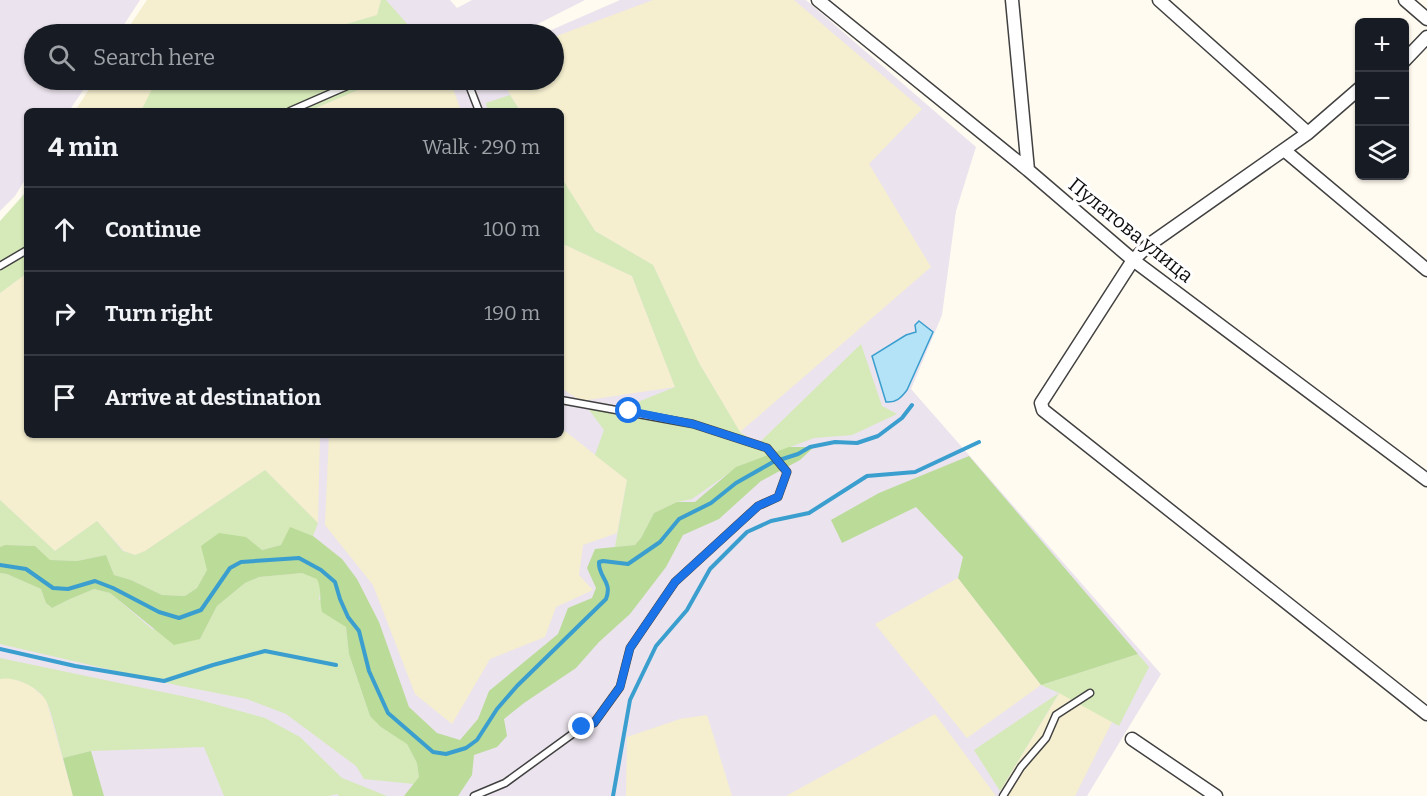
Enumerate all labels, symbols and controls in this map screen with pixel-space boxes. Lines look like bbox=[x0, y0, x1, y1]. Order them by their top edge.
map controls bbox=[1355, 18, 1409, 180]
button: + bbox=[1355, 18, 1409, 72]
search box bbox=[24, 24, 564, 90]
icon: search bbox=[45, 41, 78, 74]
text: Search here bbox=[93, 44, 215, 71]
button: − bbox=[1355, 72, 1409, 126]
button: layers bbox=[1355, 126, 1409, 180]
text: 4 min bbox=[48, 132, 118, 163]
text: Walk · 290 m bbox=[422, 135, 540, 159]
street label: Пулатова улица bbox=[1064, 172, 1198, 288]
icon: ahead bbox=[48, 213, 81, 246]
text: Continue bbox=[105, 216, 201, 243]
text: 100 m bbox=[483, 217, 540, 241]
icon: right bbox=[48, 297, 81, 330]
text: Turn right bbox=[105, 300, 213, 327]
text: 190 m bbox=[484, 301, 540, 325]
icon: arrive bbox=[48, 381, 81, 414]
text: Arrive at destination bbox=[105, 384, 321, 411]
route start bbox=[615, 397, 641, 423]
route end bbox=[568, 713, 594, 739]

